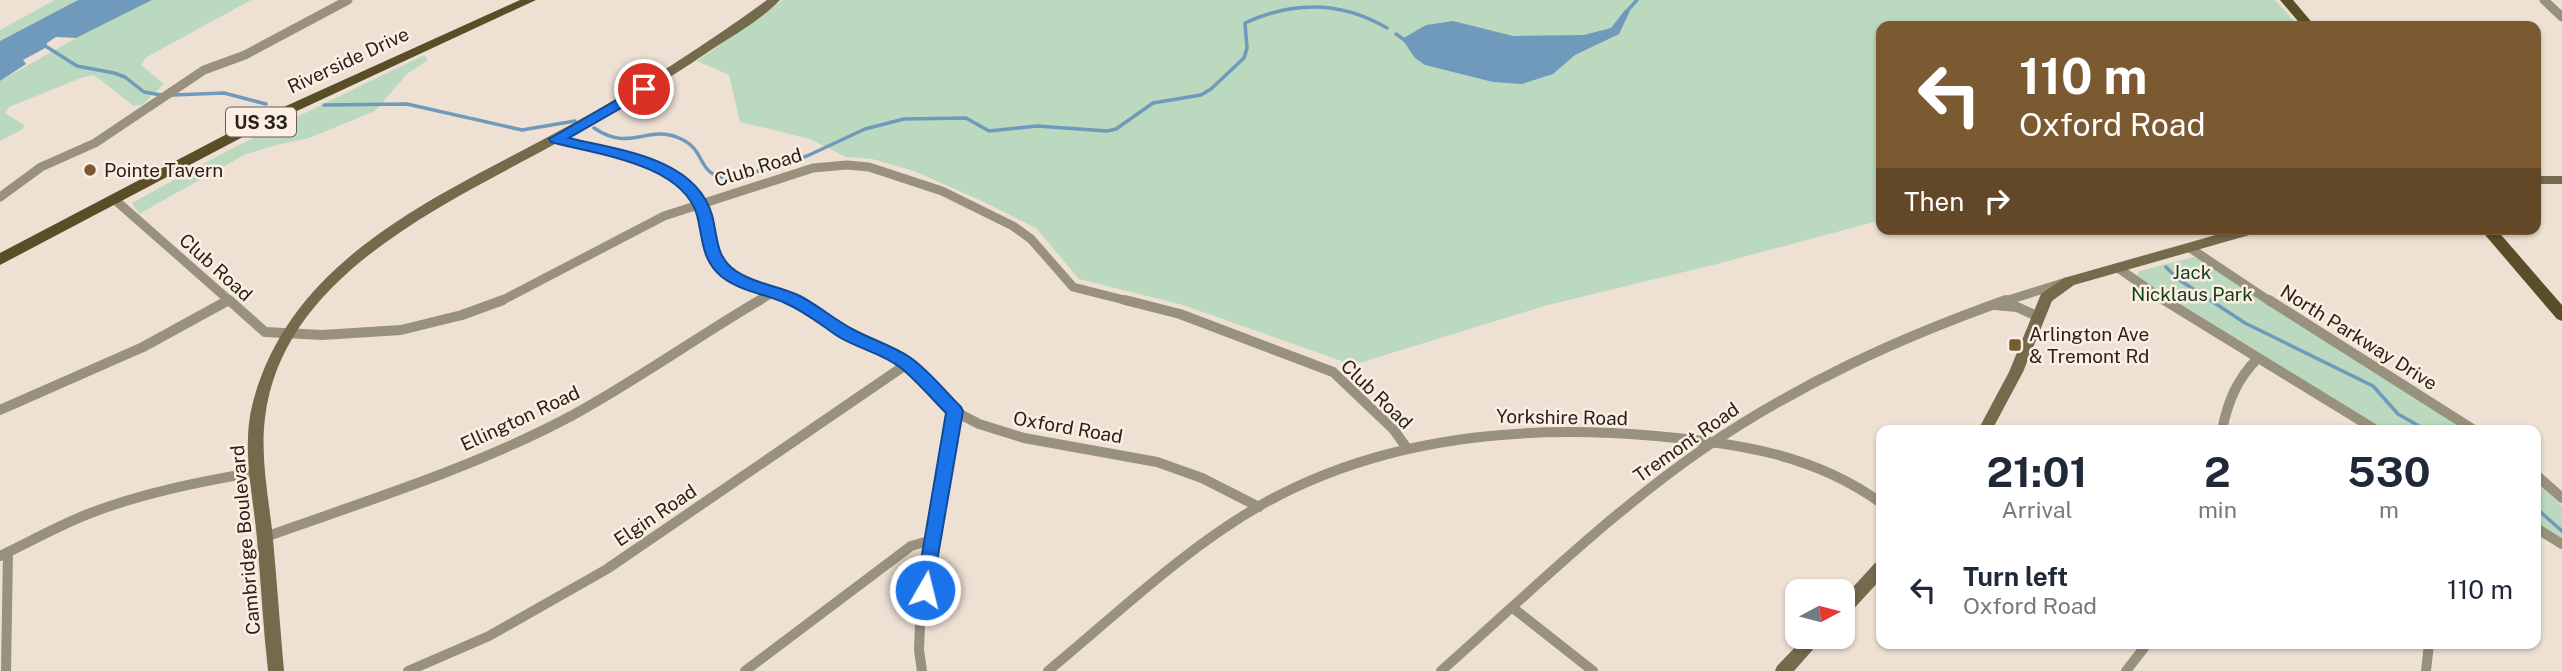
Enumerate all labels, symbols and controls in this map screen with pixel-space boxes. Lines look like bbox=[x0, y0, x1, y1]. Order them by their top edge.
street label: Riverside Drive bbox=[284, 22, 412, 98]
text: 110 m bbox=[2019, 47, 2147, 105]
icon: left bbox=[1904, 49, 1995, 140]
pin bbox=[614, 59, 674, 119]
icon: arrive bbox=[625, 70, 663, 108]
text: Oxford Road bbox=[2019, 106, 2206, 143]
road number: US 33 bbox=[226, 107, 296, 136]
street label: Club Road bbox=[712, 143, 804, 191]
place label: Pointe Tavern bbox=[104, 159, 223, 181]
marker: Pointe Tavern bbox=[82, 162, 98, 178]
icon: right bbox=[1978, 182, 2016, 220]
text: Then bbox=[1904, 186, 1964, 217]
street label: Club Road bbox=[175, 229, 257, 305]
park label: Jack Nicklaus Park bbox=[2131, 261, 2253, 305]
street label: North Parkway Drive bbox=[2277, 280, 2441, 394]
place label: Arlington Ave & Tremont Rd bbox=[2029, 323, 2149, 367]
marker: Arlington Ave & Tremont Rd bbox=[2007, 337, 2023, 353]
street label: Club Road bbox=[1337, 355, 1417, 433]
street label: Ellington Road bbox=[457, 381, 583, 455]
street label: Tremont Road bbox=[1629, 398, 1743, 486]
street label: Yorkshire Road bbox=[1496, 405, 1628, 429]
street label: Oxford Road bbox=[1012, 407, 1124, 447]
street label: Cambridge Boulevard bbox=[226, 444, 264, 636]
text: 21:01 bbox=[1986, 447, 2087, 496]
text: 2 bbox=[2204, 447, 2231, 496]
text: 530 bbox=[2347, 447, 2431, 496]
street label: Elgin Road bbox=[610, 479, 700, 551]
text: Arrival bbox=[2001, 496, 2072, 523]
text: min bbox=[2198, 496, 2237, 523]
text: m bbox=[2379, 496, 2399, 523]
position arrow bbox=[888, 553, 962, 627]
text: Turn left bbox=[1963, 561, 2068, 592]
icon: left bbox=[1904, 571, 1942, 609]
text: 110 m bbox=[2447, 574, 2513, 605]
north arrow bbox=[1785, 579, 1855, 649]
map controls bbox=[1785, 579, 1855, 649]
text: Oxford Road bbox=[1963, 592, 2097, 619]

